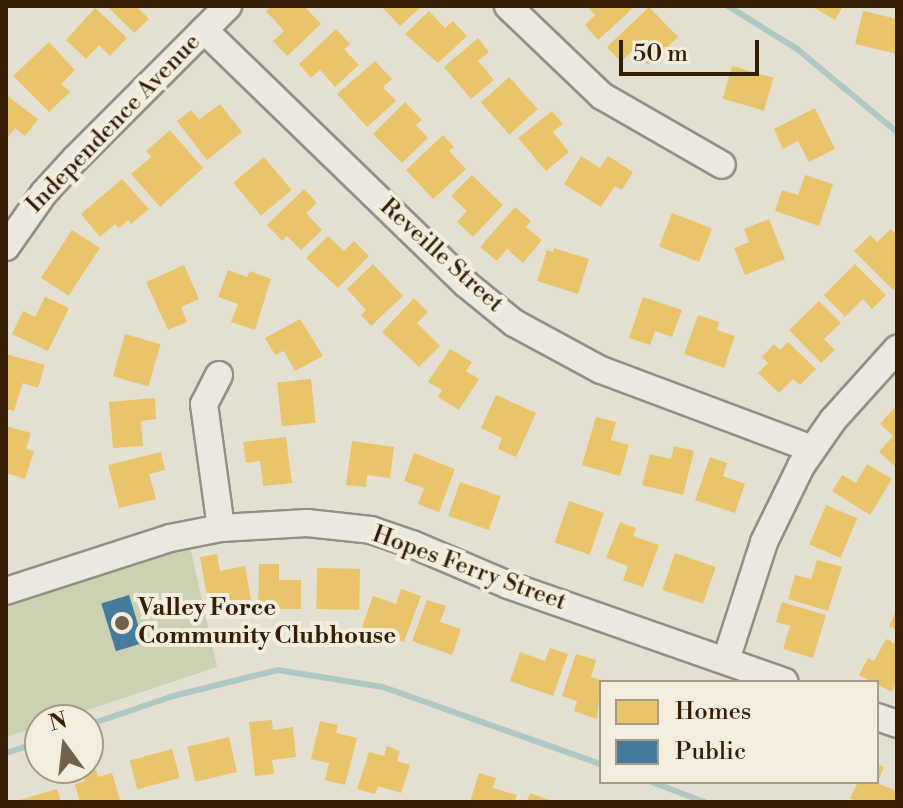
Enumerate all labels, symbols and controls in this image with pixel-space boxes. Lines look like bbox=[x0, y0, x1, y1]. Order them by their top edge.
scale bar bbox=[623, 24, 763, 74]
street label: Independence Avenue bbox=[21, 28, 207, 220]
text: 50 m bbox=[633, 39, 688, 69]
street label: Reveille Street bbox=[373, 193, 509, 319]
street label: Hopes Ferry Street bbox=[368, 521, 570, 617]
place label: Valley Force Community Clubhouse bbox=[138, 595, 396, 651]
marker: Valley Force Community Clubhouse bbox=[113, 614, 131, 632]
legend bbox=[599, 680, 879, 784]
text: Homes bbox=[675, 697, 751, 727]
north arrow bbox=[24, 704, 104, 784]
text: N bbox=[46, 707, 70, 738]
text: Public bbox=[675, 737, 746, 767]

